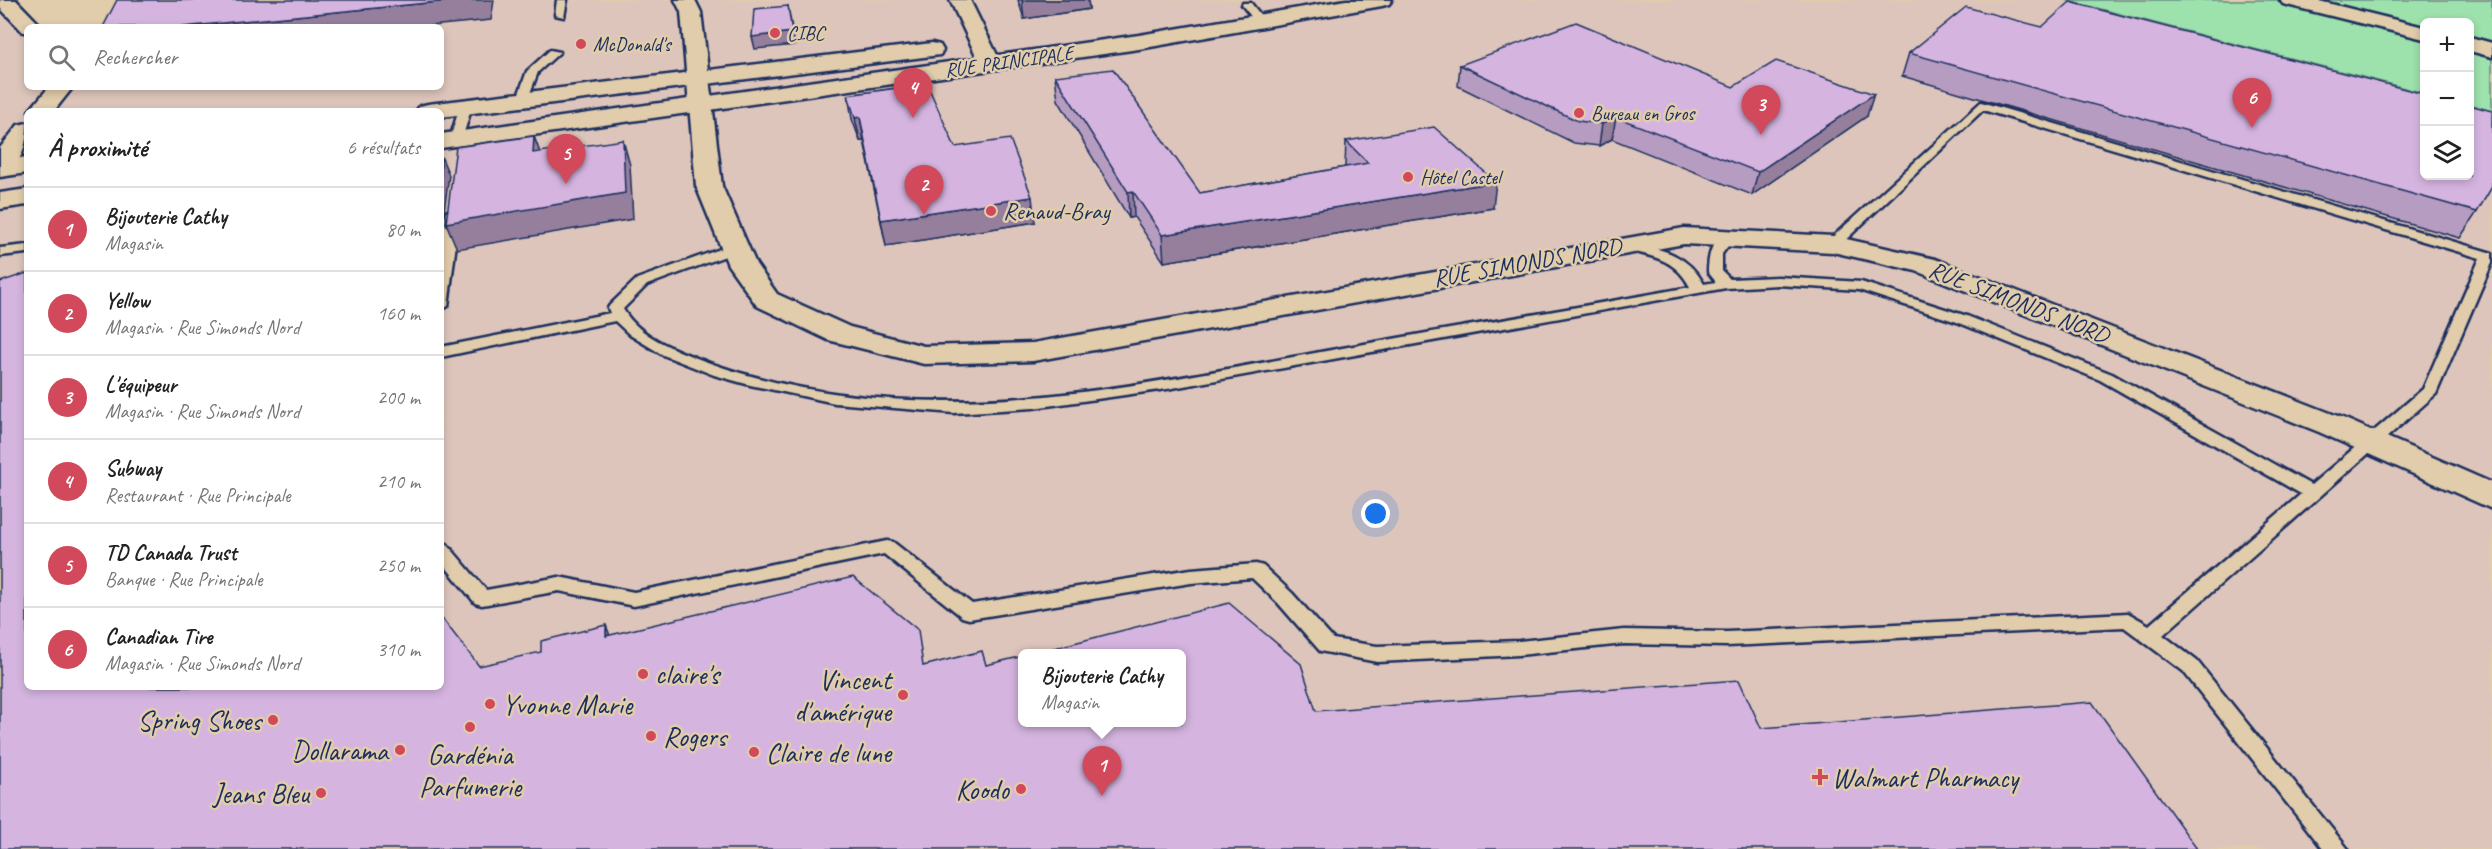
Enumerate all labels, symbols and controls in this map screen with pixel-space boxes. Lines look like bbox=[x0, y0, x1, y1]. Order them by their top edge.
map controls bbox=[2420, 18, 2474, 180]
button: + bbox=[2420, 18, 2474, 72]
place label: CIBC bbox=[787, 21, 827, 46]
search box bbox=[24, 24, 444, 90]
marker: CIBC bbox=[768, 26, 782, 40]
place label: McDonald's bbox=[593, 32, 673, 57]
marker: McDonald's bbox=[574, 37, 588, 51]
street label: RUE PRINCIPALE bbox=[943, 40, 1078, 83]
icon: search bbox=[45, 41, 78, 74]
text: Rechercher bbox=[93, 43, 177, 71]
pin: 4 bbox=[894, 68, 932, 118]
button: − bbox=[2420, 72, 2474, 126]
pin: 6 bbox=[2232, 78, 2272, 128]
pin: 3 bbox=[1742, 86, 1780, 135]
place label: Bureau en Gros bbox=[1591, 101, 1696, 126]
marker: Bureau en Gros bbox=[1572, 106, 1586, 120]
button: layers bbox=[2420, 126, 2474, 180]
text: À proximité bbox=[48, 131, 147, 164]
pin: 5 bbox=[546, 134, 586, 184]
text: 6 résultats bbox=[347, 135, 420, 160]
place label: Hôtel Castel bbox=[1420, 165, 1504, 190]
pin: 2 bbox=[904, 166, 944, 215]
marker: Hôtel Castel bbox=[1401, 170, 1415, 184]
place label: Renaud-Bray bbox=[1003, 196, 1111, 226]
text: Bijouterie Cathy bbox=[105, 203, 227, 231]
marker: Renaud-Bray bbox=[984, 204, 998, 218]
text: 1 bbox=[63, 217, 72, 242]
text: 80 m bbox=[386, 217, 420, 242]
street label: RUE SIMONDS NORD bbox=[1431, 230, 1625, 293]
text: Magasin bbox=[105, 231, 163, 256]
street label: RUE SIMONDS NORD bbox=[1925, 254, 2115, 351]
text: Yellow bbox=[105, 287, 150, 315]
text: 2 bbox=[63, 301, 72, 326]
text: 160 m bbox=[377, 301, 420, 326]
text: Magasin · Rue Simonds Nord bbox=[105, 315, 300, 340]
text: L'équipeur bbox=[105, 371, 176, 399]
text: 3 bbox=[63, 385, 72, 410]
text: 200 m bbox=[377, 385, 420, 410]
text: Magasin · Rue Simonds Nord bbox=[105, 399, 300, 424]
text: Subway bbox=[105, 455, 161, 483]
text: 4 bbox=[63, 469, 72, 494]
text: 210 m bbox=[377, 469, 420, 494]
text: Restaurant · Rue Principale bbox=[105, 483, 290, 508]
your location bbox=[1361, 499, 1390, 528]
text: TD Canada Trust bbox=[105, 539, 236, 567]
text: 5 bbox=[63, 553, 72, 578]
text: 250 m bbox=[377, 553, 420, 578]
text: Banque · Rue Principale bbox=[105, 567, 263, 592]
text: Canadian Tire bbox=[105, 623, 212, 651]
text: 6 bbox=[63, 637, 72, 662]
text: 310 m bbox=[377, 637, 420, 662]
popup bbox=[1018, 649, 1186, 727]
text: Magasin · Rue Simonds Nord bbox=[105, 651, 300, 676]
place label: claire's bbox=[655, 657, 722, 692]
place label: Vincent d'amérique bbox=[794, 662, 894, 729]
text: Bijouterie Cathy bbox=[1041, 662, 1163, 690]
marker: claire's bbox=[636, 667, 650, 681]
place label: Yvonne Marie bbox=[502, 687, 634, 722]
marker: Vincent d'amérique bbox=[896, 688, 910, 702]
text: Magasin bbox=[1041, 690, 1099, 715]
marker: Yvonne Marie bbox=[483, 697, 497, 711]
place label: Spring Shoes bbox=[137, 703, 263, 738]
marker: Spring Shoes bbox=[266, 713, 280, 727]
place label: Rogers bbox=[663, 719, 729, 754]
marker: Gardénia Parfumerie bbox=[463, 720, 477, 734]
marker: Rogers bbox=[644, 729, 658, 743]
place label: Dollarama bbox=[291, 733, 390, 768]
place label: Claire de lune bbox=[766, 735, 893, 770]
place label: Gardénia Parfumerie bbox=[419, 737, 523, 804]
marker: Dollarama bbox=[393, 743, 407, 757]
marker: Claire de lune bbox=[747, 745, 761, 759]
pin: 1 bbox=[1082, 746, 1122, 796]
place label: Walmart Pharmacy bbox=[1832, 760, 2021, 795]
marker: Walmart Pharmacy bbox=[1813, 770, 1827, 784]
place label: Koodo bbox=[956, 772, 1011, 807]
place label: Jeans Bleu bbox=[211, 776, 311, 811]
marker: Koodo bbox=[1014, 782, 1028, 796]
marker: Jeans Bleu bbox=[314, 786, 328, 800]

